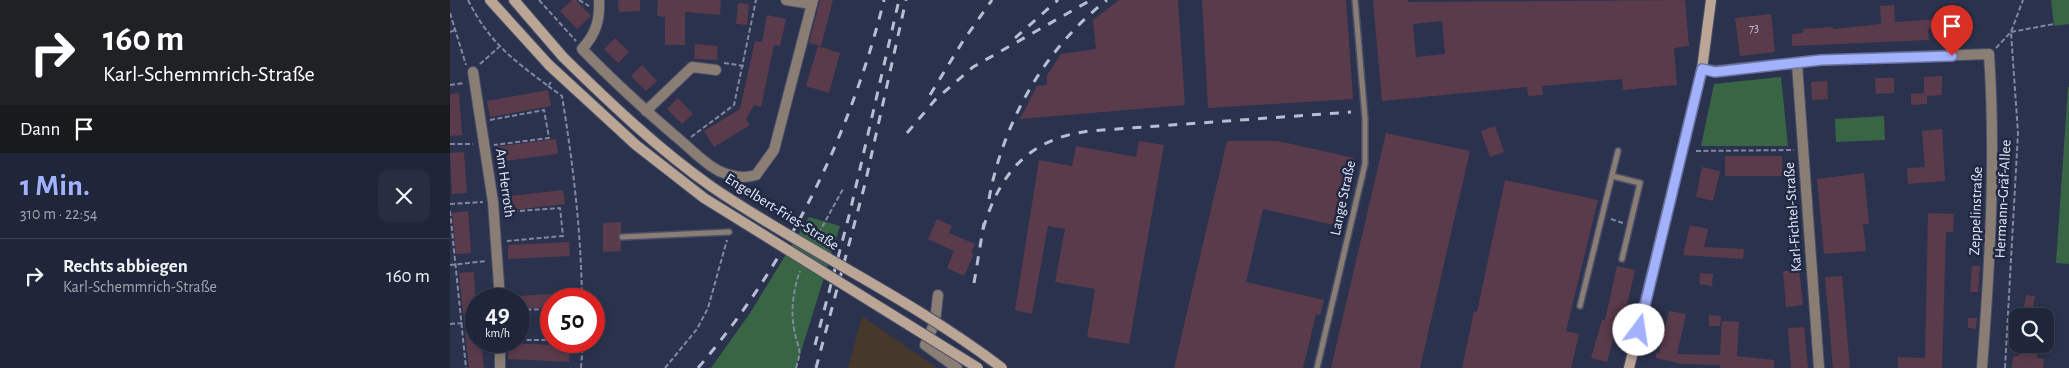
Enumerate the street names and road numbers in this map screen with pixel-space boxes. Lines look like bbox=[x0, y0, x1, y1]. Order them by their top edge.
street label: Hermann-Gräf-Allee bbox=[1992, 139, 2014, 259]
street label: Am Herroth bbox=[493, 148, 517, 218]
street label: Lange Straße bbox=[1328, 159, 1358, 237]
street label: Karl-Fichtel-Straße bbox=[1782, 162, 1804, 272]
street label: Zeppelinstraße bbox=[1967, 166, 1985, 256]
street label: Engelbert-Fries-Straße bbox=[722, 171, 842, 253]

